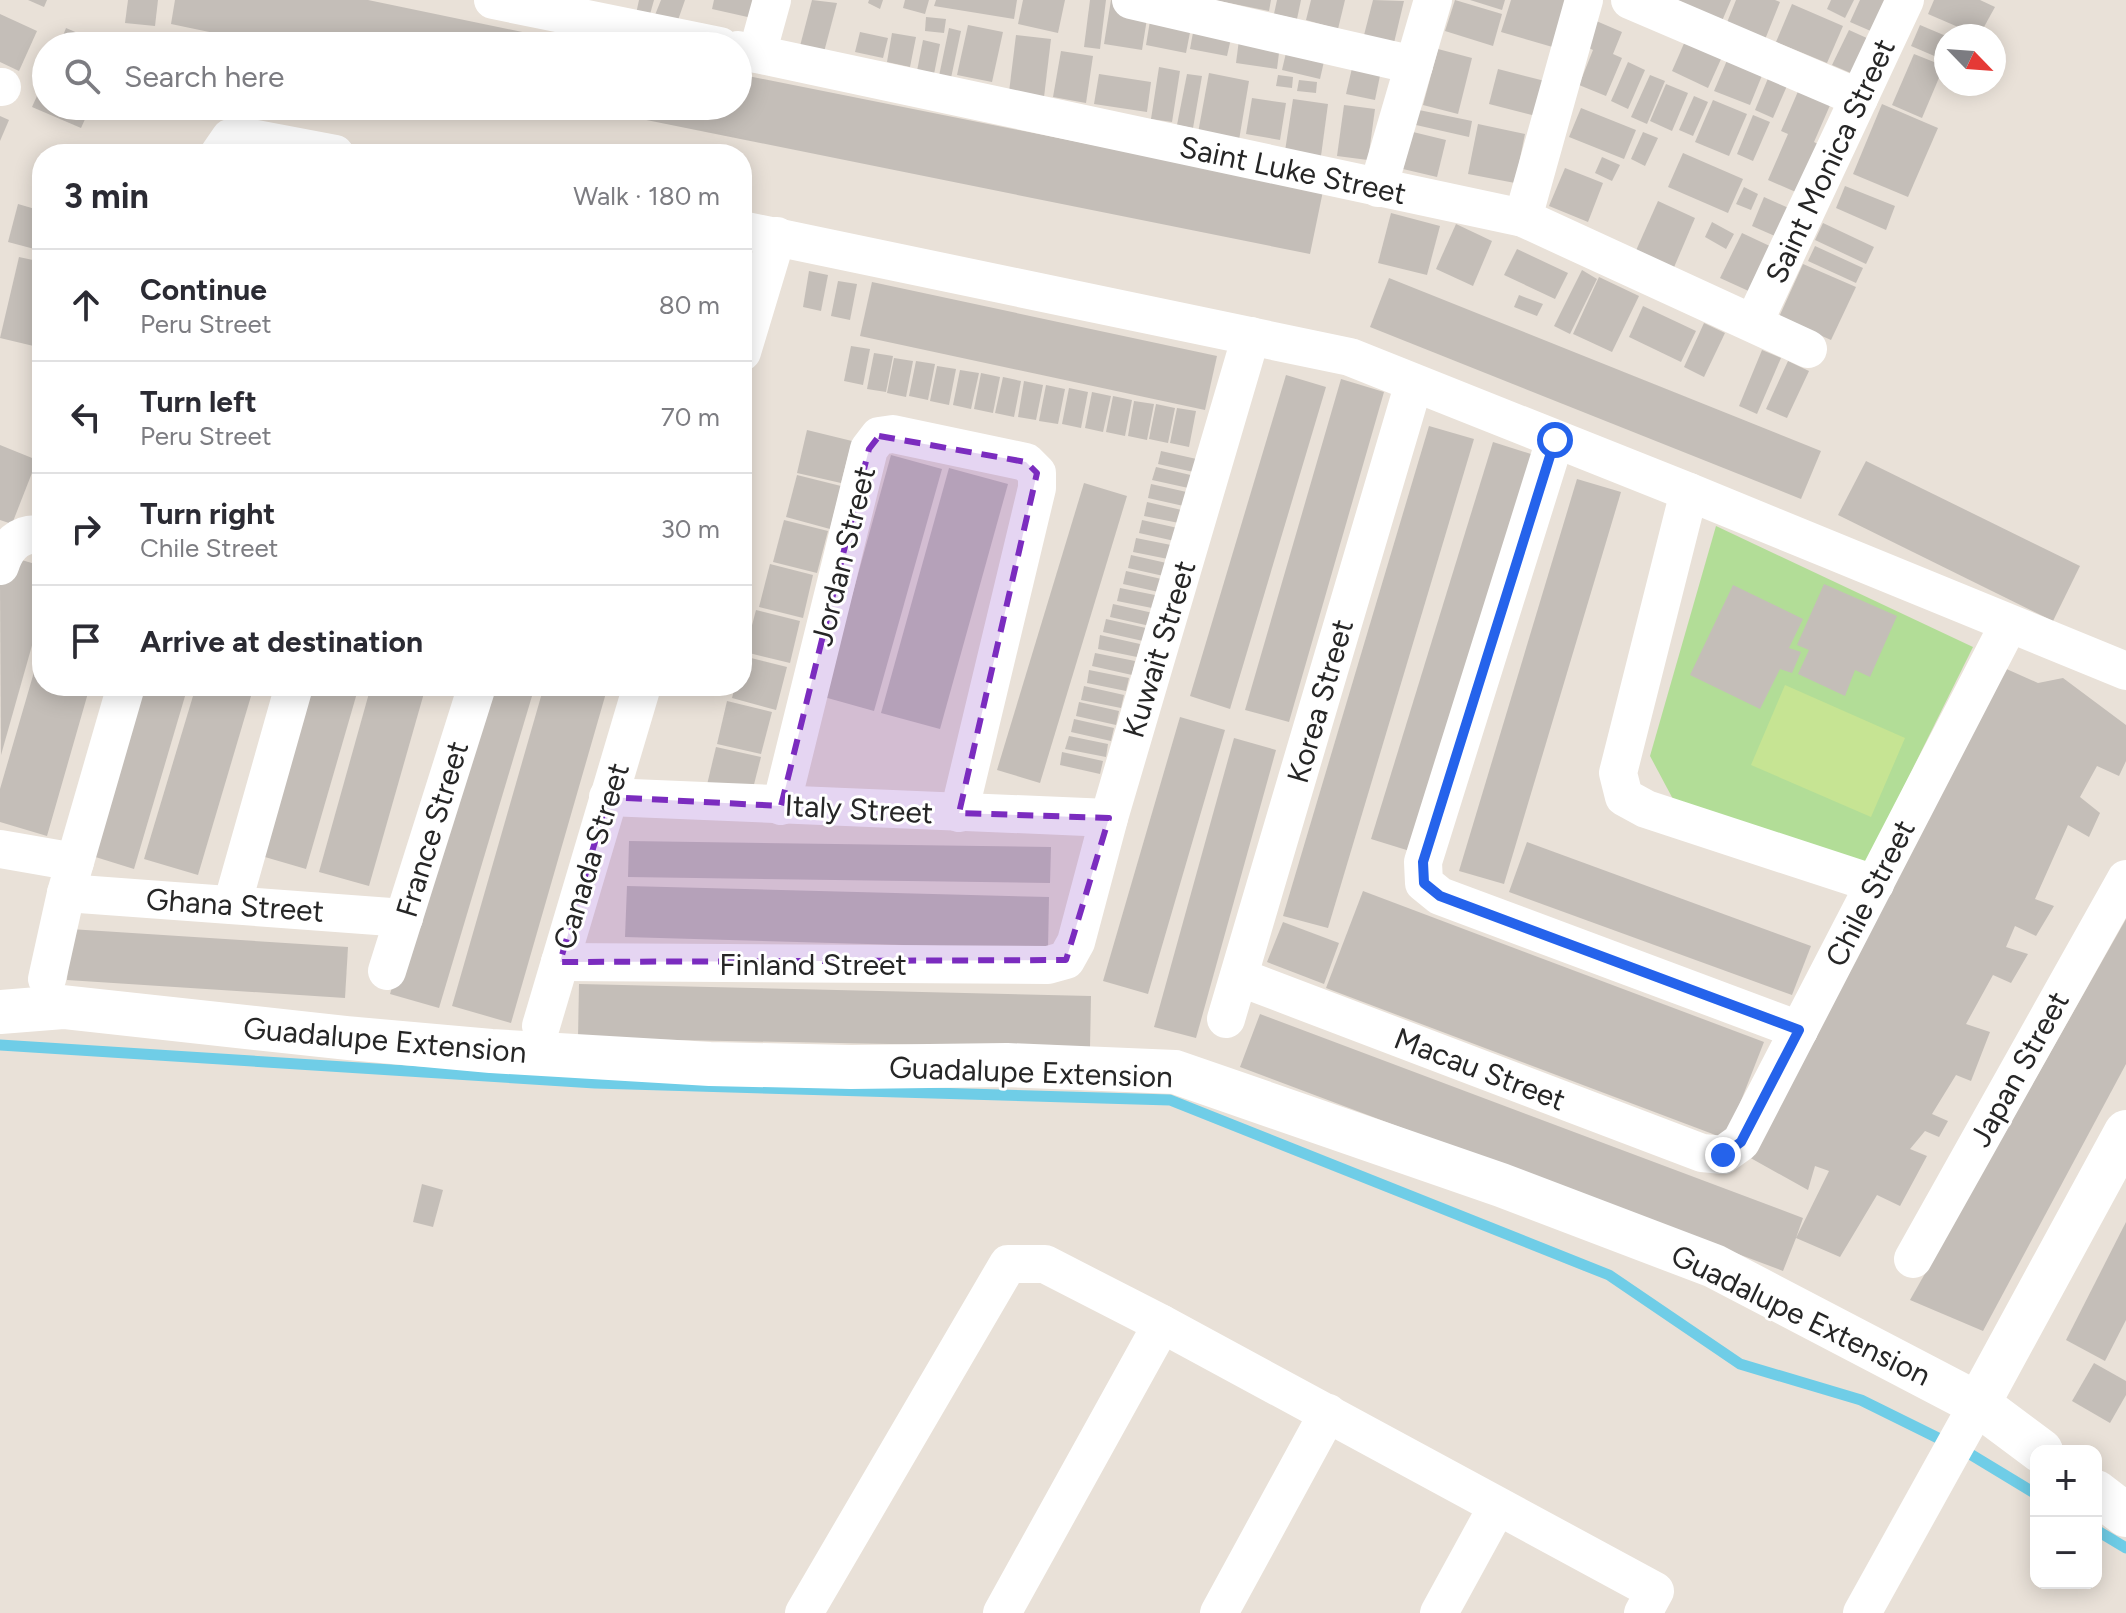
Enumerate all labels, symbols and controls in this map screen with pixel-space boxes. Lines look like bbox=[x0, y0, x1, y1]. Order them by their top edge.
north arrow bbox=[1934, 24, 2006, 96]
search box bbox=[32, 32, 752, 120]
street label: Saint Monica Street bbox=[1757, 33, 1903, 289]
icon: search bbox=[60, 54, 104, 98]
text: Search here bbox=[124, 58, 284, 95]
street label: Saint Luke Street bbox=[1176, 128, 1410, 212]
text: 3 min bbox=[64, 176, 149, 217]
text: Walk · 180 m bbox=[573, 180, 720, 212]
text: Continue bbox=[140, 271, 267, 308]
icon: ahead bbox=[64, 283, 108, 327]
text: 80 m bbox=[659, 289, 720, 321]
text: Peru Street bbox=[140, 308, 272, 340]
text: Turn left bbox=[140, 383, 257, 420]
icon: left bbox=[64, 395, 108, 439]
text: 70 m bbox=[661, 401, 720, 433]
text: Peru Street bbox=[140, 420, 272, 452]
route start bbox=[1537, 422, 1573, 458]
street label: Jordan Street bbox=[803, 462, 883, 650]
text: Turn right bbox=[140, 495, 275, 532]
icon: right bbox=[64, 507, 108, 551]
text: 30 m bbox=[661, 513, 720, 545]
text: Chile Street bbox=[140, 532, 278, 564]
street label: Kuwait Street bbox=[1115, 556, 1203, 742]
street label: Korea Street bbox=[1279, 615, 1361, 787]
icon: arrive bbox=[64, 619, 108, 663]
text: Arrive at destination bbox=[140, 623, 423, 660]
street label: France Street bbox=[388, 736, 476, 922]
street label: Canada Street bbox=[545, 758, 637, 954]
street label: Italy Street bbox=[784, 787, 934, 831]
street label: Chile Street bbox=[1817, 813, 1923, 973]
street label: Ghana Street bbox=[145, 880, 325, 930]
street label: Finland Street bbox=[719, 946, 907, 983]
street label: Japan Street bbox=[1961, 985, 2077, 1153]
street label: Guadalupe Extension bbox=[242, 1009, 528, 1071]
street label: Macau Street bbox=[1389, 1019, 1571, 1119]
street label: Guadalupe Extension bbox=[888, 1049, 1174, 1095]
route end bbox=[1705, 1137, 1741, 1173]
street label: Guadalupe Extension bbox=[1665, 1236, 1937, 1394]
map controls bbox=[2030, 1445, 2102, 1589]
button: + bbox=[2030, 1445, 2102, 1517]
button: − bbox=[2030, 1517, 2102, 1589]

